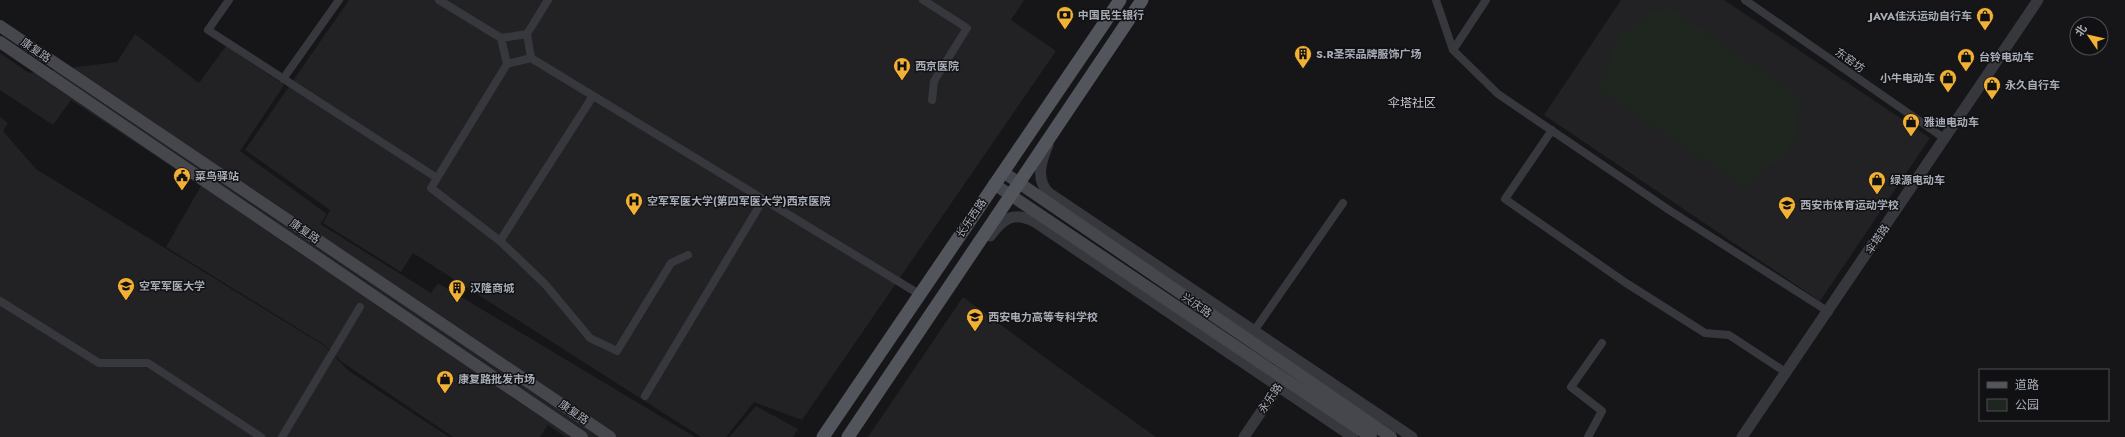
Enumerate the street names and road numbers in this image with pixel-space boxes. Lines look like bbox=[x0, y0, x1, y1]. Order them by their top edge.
street label: 康复路 bbox=[18, 34, 54, 66]
street label: 东窑坊 bbox=[1832, 44, 1868, 76]
street label: 长乐西路 bbox=[952, 195, 990, 241]
street label: 康复路 bbox=[287, 215, 323, 247]
street label: 伞塔路 bbox=[1861, 221, 1893, 257]
street label: 兴庆路 bbox=[1179, 289, 1215, 321]
street label: 永乐路 bbox=[1254, 380, 1286, 416]
street label: 康复路 bbox=[556, 396, 592, 428]

